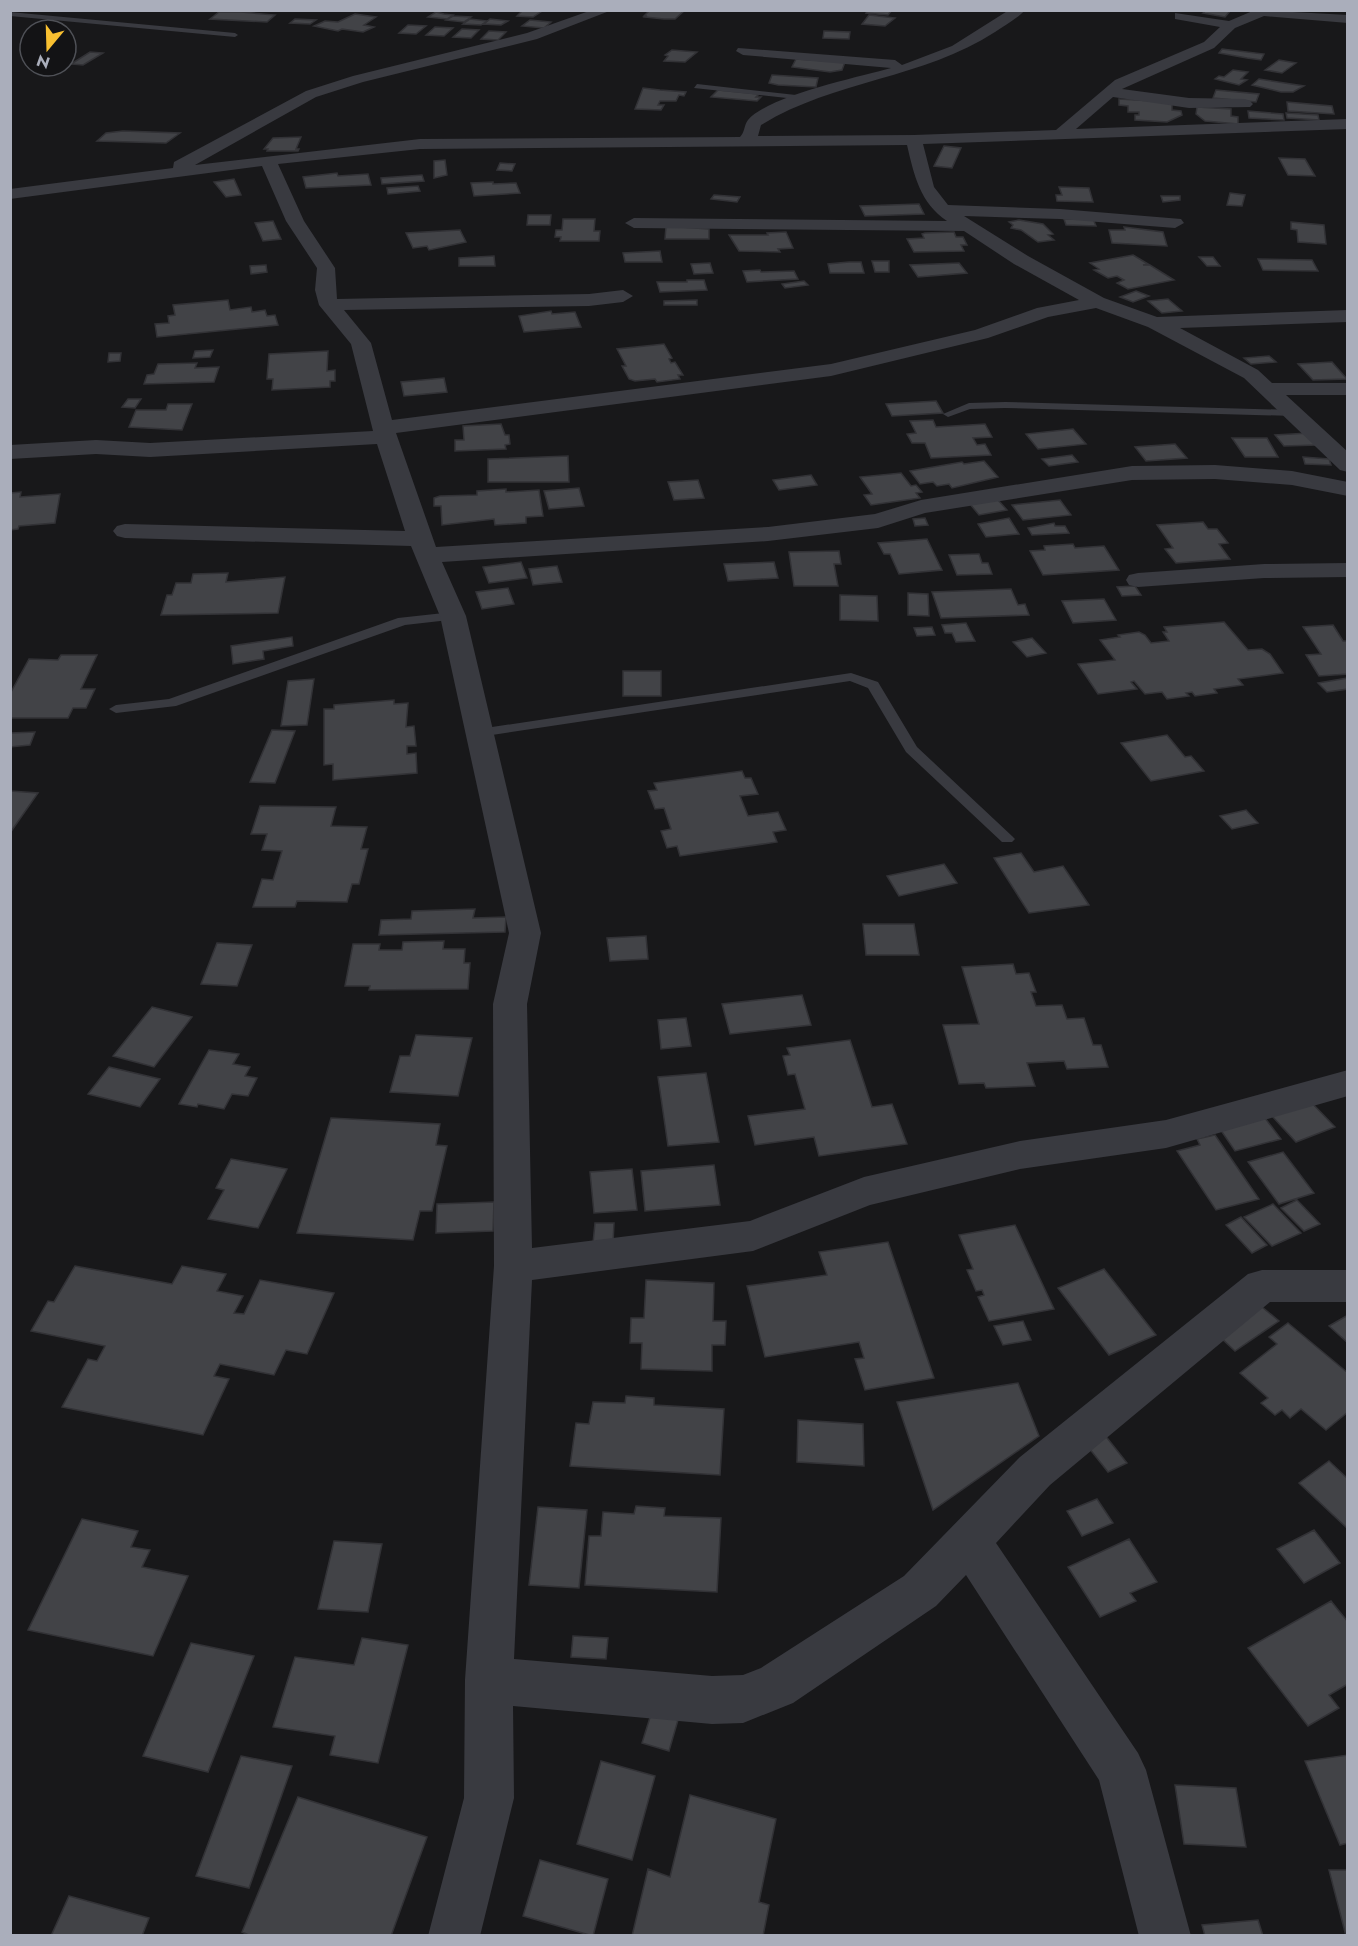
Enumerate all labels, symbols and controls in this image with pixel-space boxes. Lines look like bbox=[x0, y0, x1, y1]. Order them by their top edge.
north arrow bbox=[18, 18, 78, 78]
text: N bbox=[34, 49, 53, 75]

